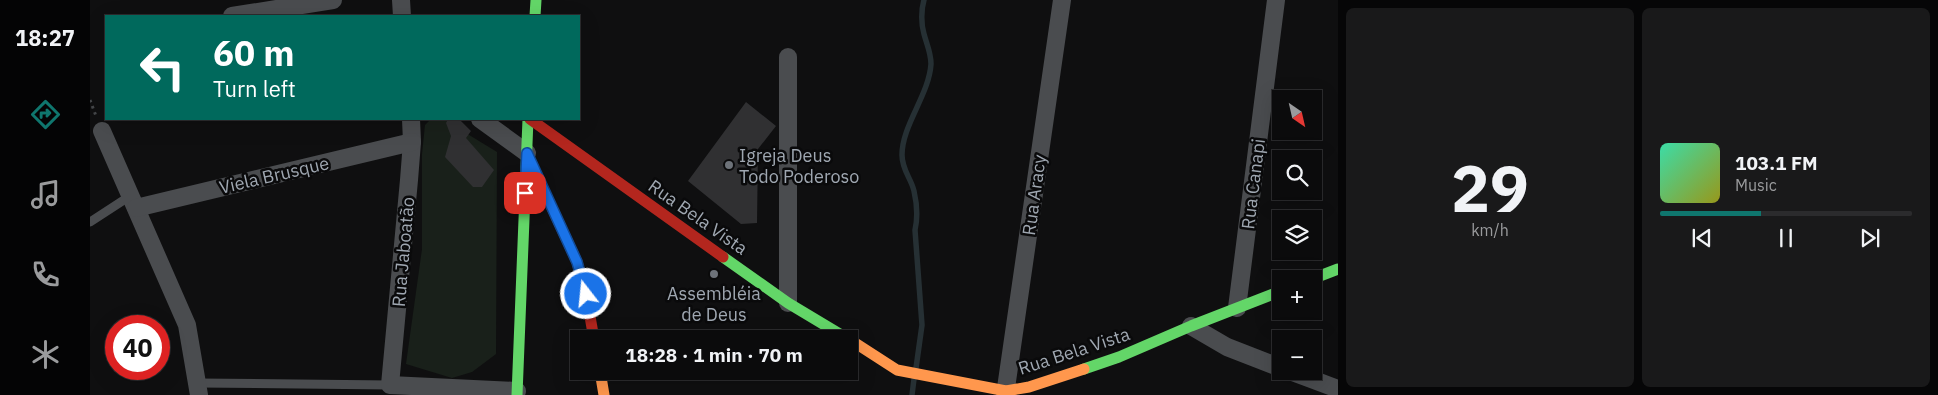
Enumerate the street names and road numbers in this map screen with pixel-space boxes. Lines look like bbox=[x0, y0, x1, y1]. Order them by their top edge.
street label: Rua Canapi bbox=[1236, 137, 1270, 231]
street label: Viela Brusque bbox=[217, 151, 331, 199]
street label: Rua Aracy bbox=[1017, 153, 1051, 237]
street label: Rua Bela Vista bbox=[644, 174, 752, 260]
street label: Rua Jaboatão bbox=[387, 196, 419, 308]
street label: Rua Bela Vista bbox=[1015, 322, 1133, 380]

